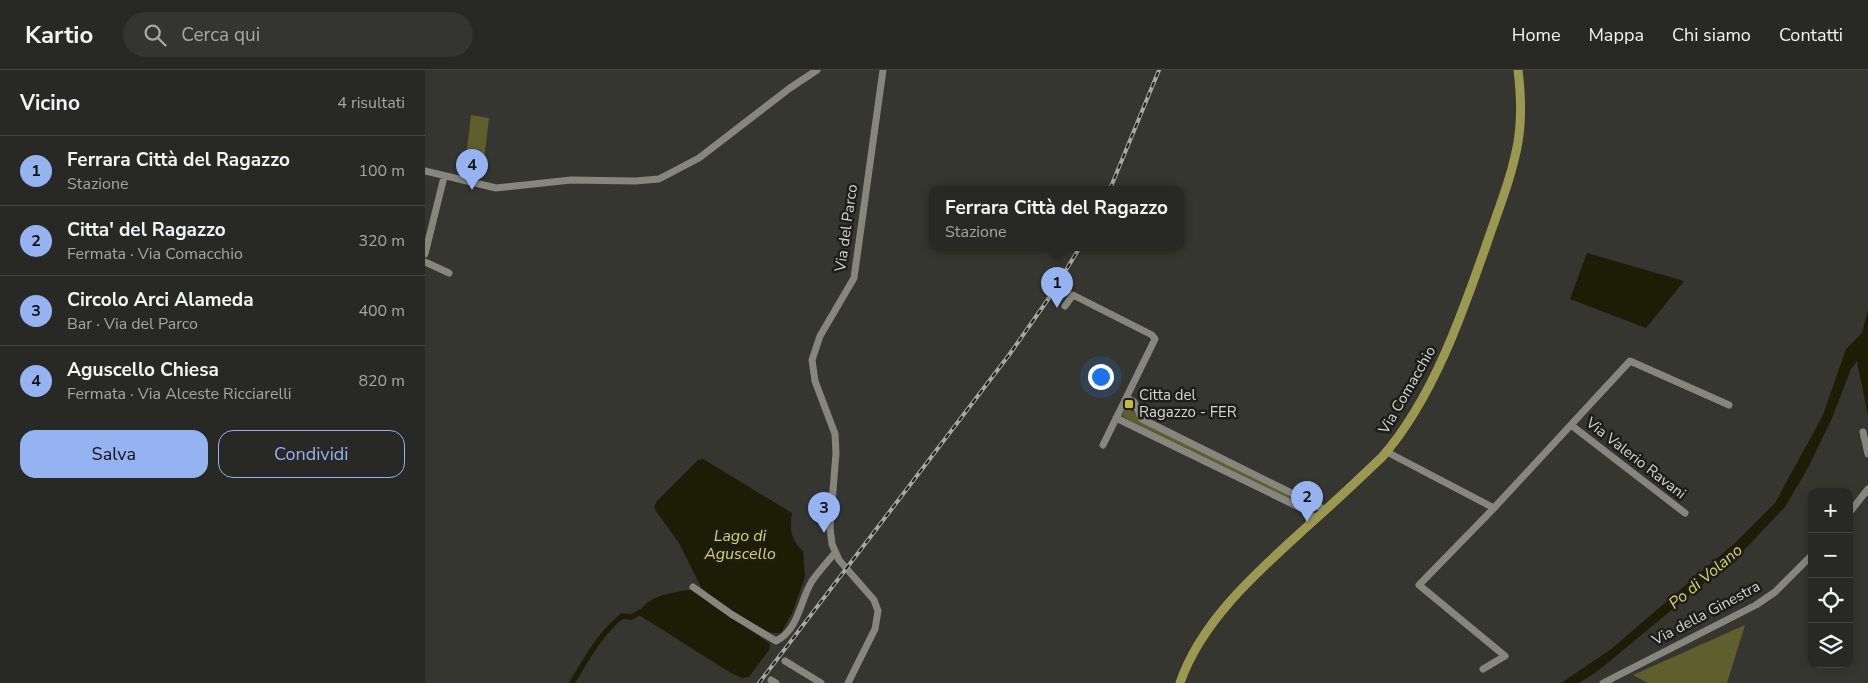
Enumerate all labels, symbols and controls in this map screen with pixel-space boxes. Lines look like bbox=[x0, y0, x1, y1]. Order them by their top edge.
search box bbox=[123, 12, 473, 57]
text: Kartio bbox=[25, 19, 93, 51]
icon: search bbox=[141, 21, 169, 49]
text: Cerca qui bbox=[181, 22, 260, 48]
text: Home bbox=[1512, 23, 1560, 47]
text: Mappa bbox=[1588, 23, 1644, 47]
text: Chi siamo bbox=[1672, 23, 1751, 47]
text: Contatti bbox=[1779, 23, 1843, 47]
text: Vicino bbox=[20, 89, 80, 117]
text: 4 risultati bbox=[337, 92, 405, 114]
text: Ferrara Città del Ragazzo bbox=[67, 147, 290, 173]
pin: 4 bbox=[456, 149, 488, 190]
text: 1 bbox=[31, 160, 41, 182]
text: 100 m bbox=[358, 160, 405, 182]
text: Stazione bbox=[67, 173, 129, 195]
street label: Via del Parco bbox=[830, 183, 862, 274]
popup bbox=[929, 186, 1184, 251]
text: Ferrara Città del Ragazzo bbox=[945, 195, 1168, 221]
text: Citta' del Ragazzo bbox=[67, 217, 226, 243]
text: Stazione bbox=[945, 221, 1007, 243]
text: 2 bbox=[31, 230, 41, 252]
text: 320 m bbox=[358, 230, 405, 252]
text: Fermata · Via Comacchio bbox=[67, 243, 243, 265]
pin: 1 bbox=[1041, 267, 1073, 308]
text: Circolo Arci Alameda bbox=[67, 287, 254, 313]
text: 3 bbox=[31, 300, 41, 322]
text: 400 m bbox=[358, 300, 405, 322]
text: Bar · Via del Parco bbox=[67, 313, 198, 335]
street label: Via Comacchio bbox=[1373, 342, 1440, 438]
text: Aguscello Chiesa bbox=[67, 357, 219, 383]
your location bbox=[1088, 364, 1114, 390]
text: 4 bbox=[31, 370, 41, 392]
text: 820 m bbox=[358, 370, 405, 392]
text: Fermata · Via Alceste Ricciarelli bbox=[67, 383, 292, 405]
place label: Citta del Ragazzo - FER bbox=[1139, 385, 1237, 422]
marker: Citta del Ragazzo - FER bbox=[1123, 398, 1135, 410]
street label: Via Valerio Ravani bbox=[1581, 412, 1690, 503]
button: Salva bbox=[20, 430, 208, 478]
button: Condividi bbox=[218, 430, 405, 478]
pin: 2 bbox=[1291, 481, 1323, 522]
map controls bbox=[1808, 488, 1853, 668]
button: + bbox=[1808, 488, 1853, 533]
pin: 3 bbox=[808, 492, 840, 533]
water label: Lago di Aguscello bbox=[703, 525, 776, 565]
button: − bbox=[1808, 533, 1853, 578]
water label: Po di Volano bbox=[1664, 539, 1747, 614]
street label: Via della Ginestra bbox=[1648, 576, 1763, 650]
button: locate bbox=[1808, 578, 1853, 623]
button: layers bbox=[1808, 623, 1853, 668]

